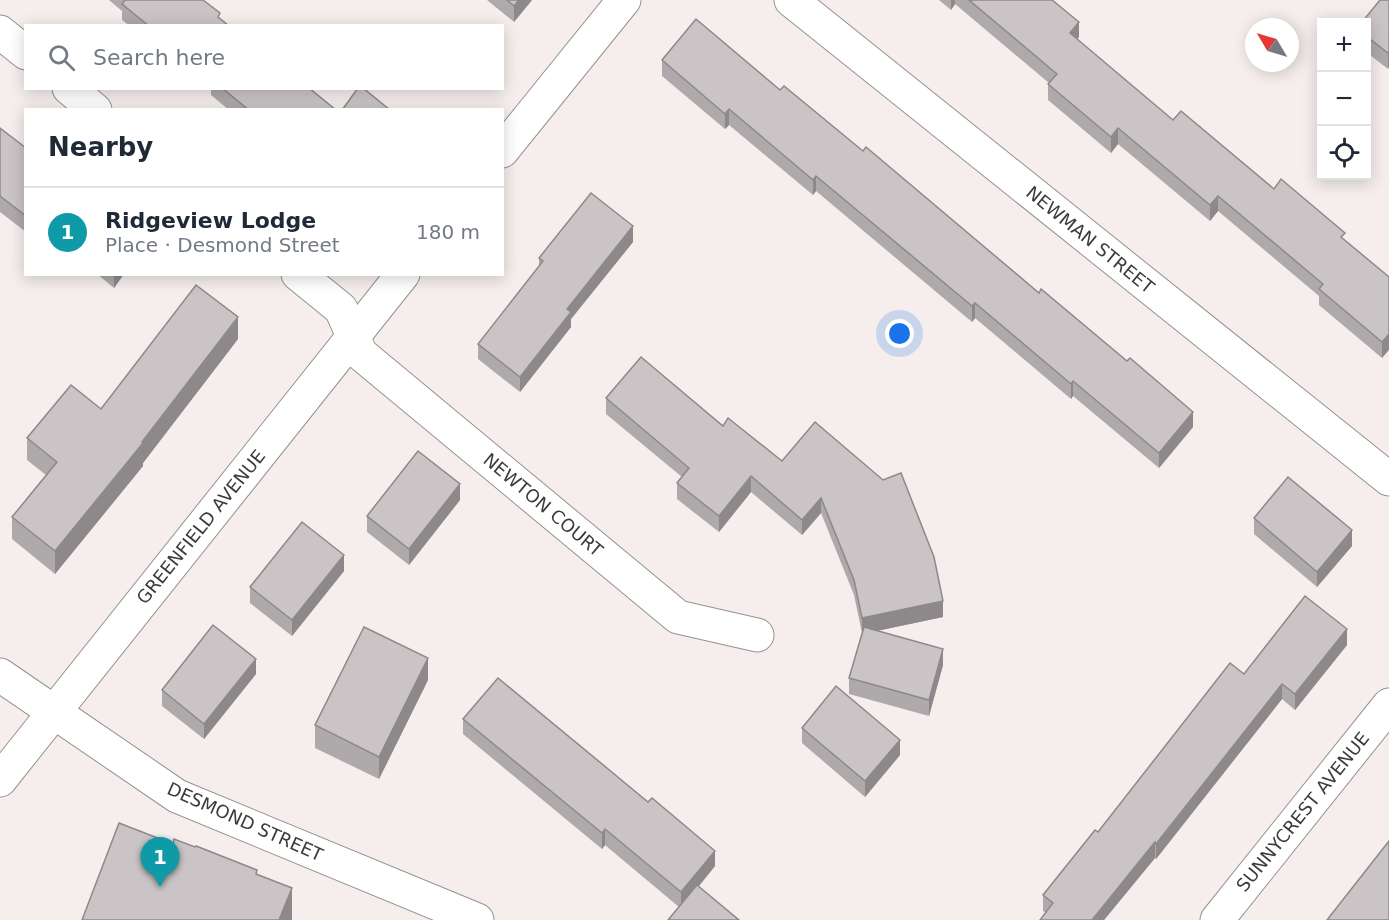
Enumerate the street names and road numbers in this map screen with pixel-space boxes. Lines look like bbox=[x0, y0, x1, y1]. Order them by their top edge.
street label: NEWMAN STREET bbox=[1022, 182, 1159, 298]
street label: GREENFIELD AVENUE bbox=[132, 445, 269, 608]
street label: NEWTON COURT bbox=[479, 449, 608, 561]
street label: SUNNYCREST AVENUE bbox=[1232, 728, 1373, 896]
street label: DESMOND STREET bbox=[164, 778, 327, 866]

